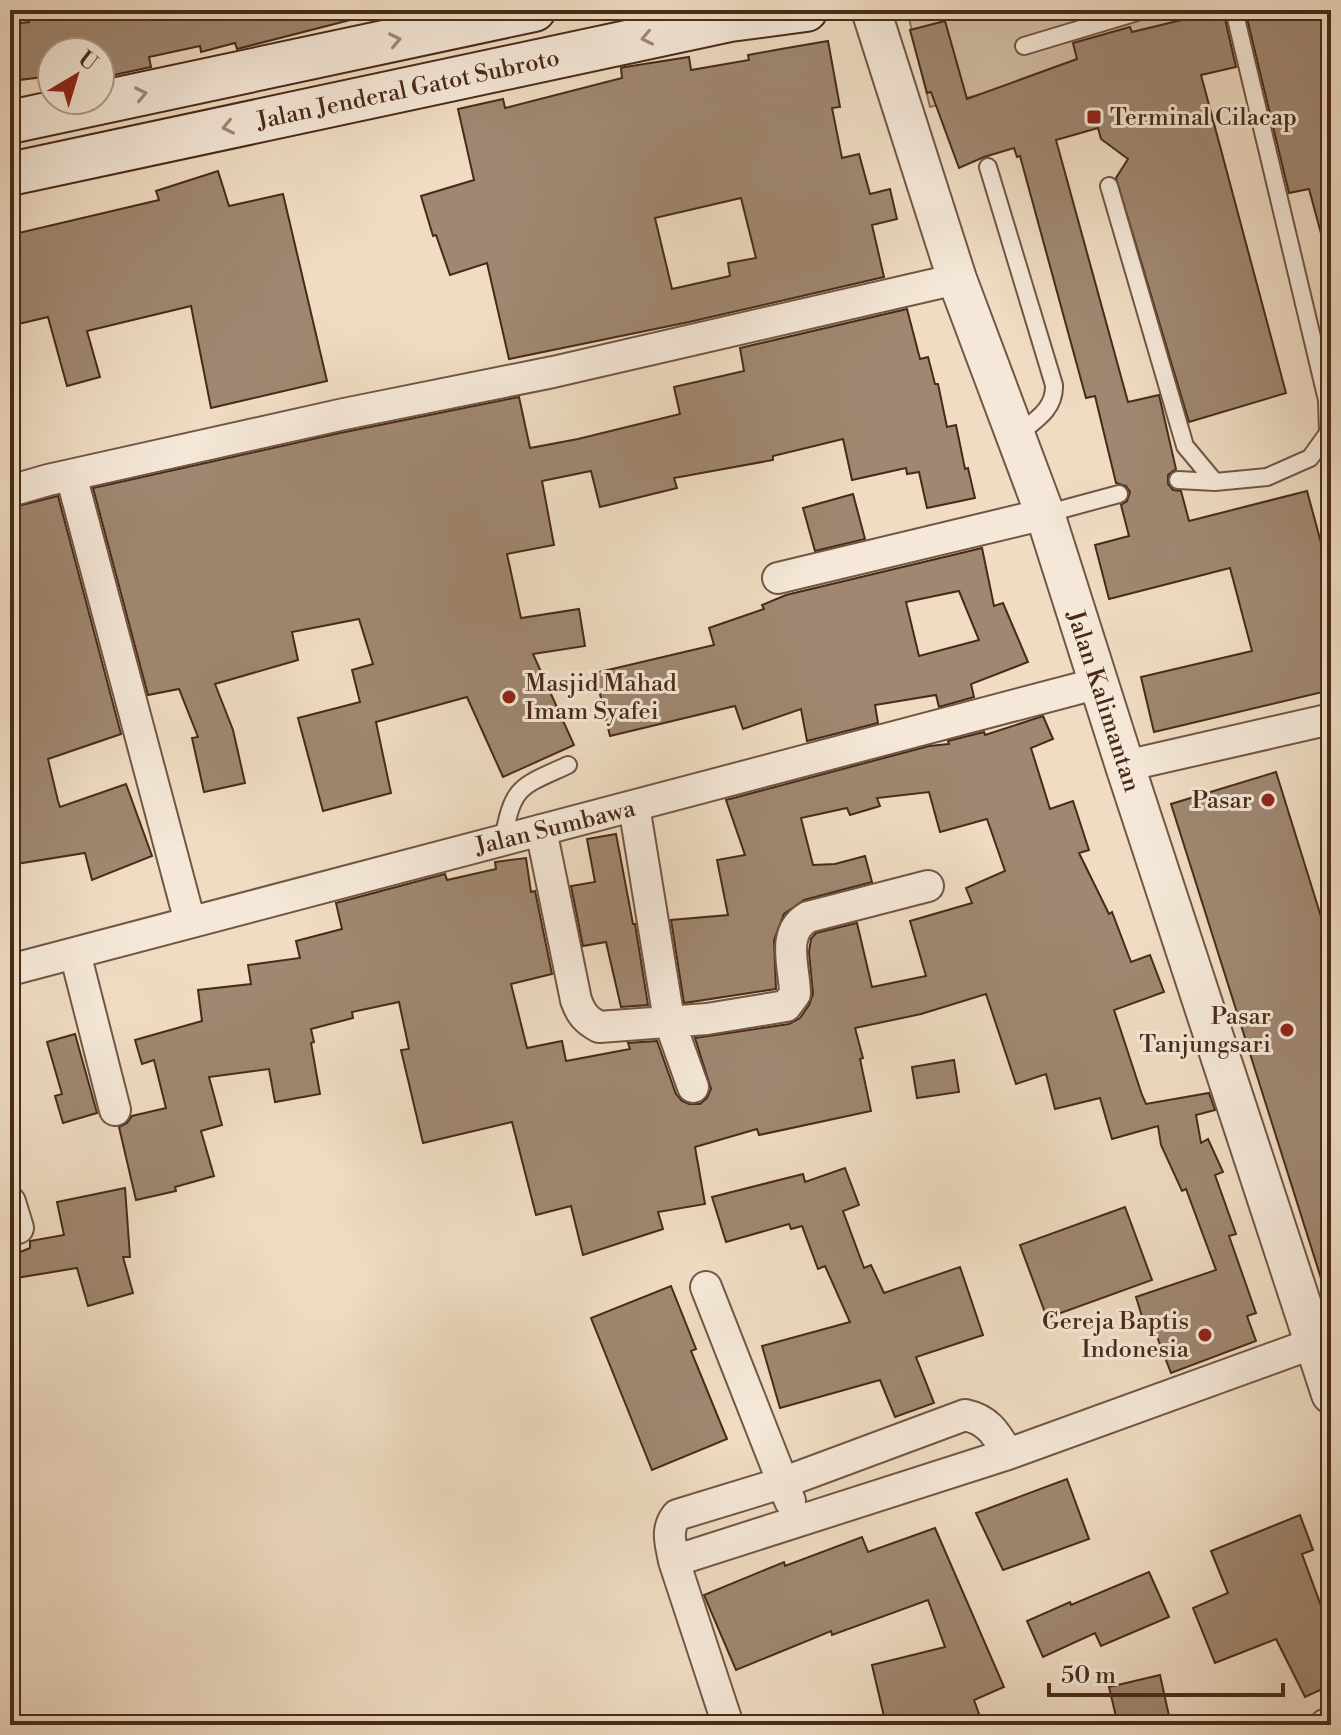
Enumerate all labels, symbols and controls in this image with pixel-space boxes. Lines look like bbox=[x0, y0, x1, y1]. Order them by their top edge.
one-way arrow bbox=[641, 29, 654, 46]
one-way arrow bbox=[388, 32, 402, 49]
north arrow bbox=[36, 36, 116, 116]
street label: Jalan Jenderal Gatot Subroto bbox=[253, 43, 562, 137]
text: U bbox=[72, 46, 102, 77]
one-way arrow bbox=[134, 86, 147, 103]
place label: Terminal Cilacap bbox=[1110, 103, 1297, 133]
marker: Terminal Cilacap bbox=[1085, 108, 1103, 126]
one-way arrow bbox=[222, 118, 236, 135]
street label: Jalan Kalimantan bbox=[1059, 606, 1147, 796]
place label: Masjid Mahad Imam Syafei bbox=[525, 669, 677, 727]
marker: Masjid Mahad Imam Syafei bbox=[500, 688, 518, 706]
place label: Pasar bbox=[1192, 786, 1252, 816]
marker: Pasar bbox=[1259, 791, 1277, 809]
street label: Jalan Sumbawa bbox=[471, 793, 639, 863]
place label: Pasar Tanjungsari bbox=[1139, 1002, 1271, 1060]
marker: Pasar Tanjungsari bbox=[1278, 1021, 1296, 1039]
place label: Gereja Baptis Indonesia bbox=[1042, 1307, 1190, 1365]
marker: Gereja Baptis Indonesia bbox=[1196, 1326, 1214, 1344]
scale bar bbox=[1049, 1647, 1283, 1697]
text: 50 m bbox=[1061, 1661, 1116, 1691]

